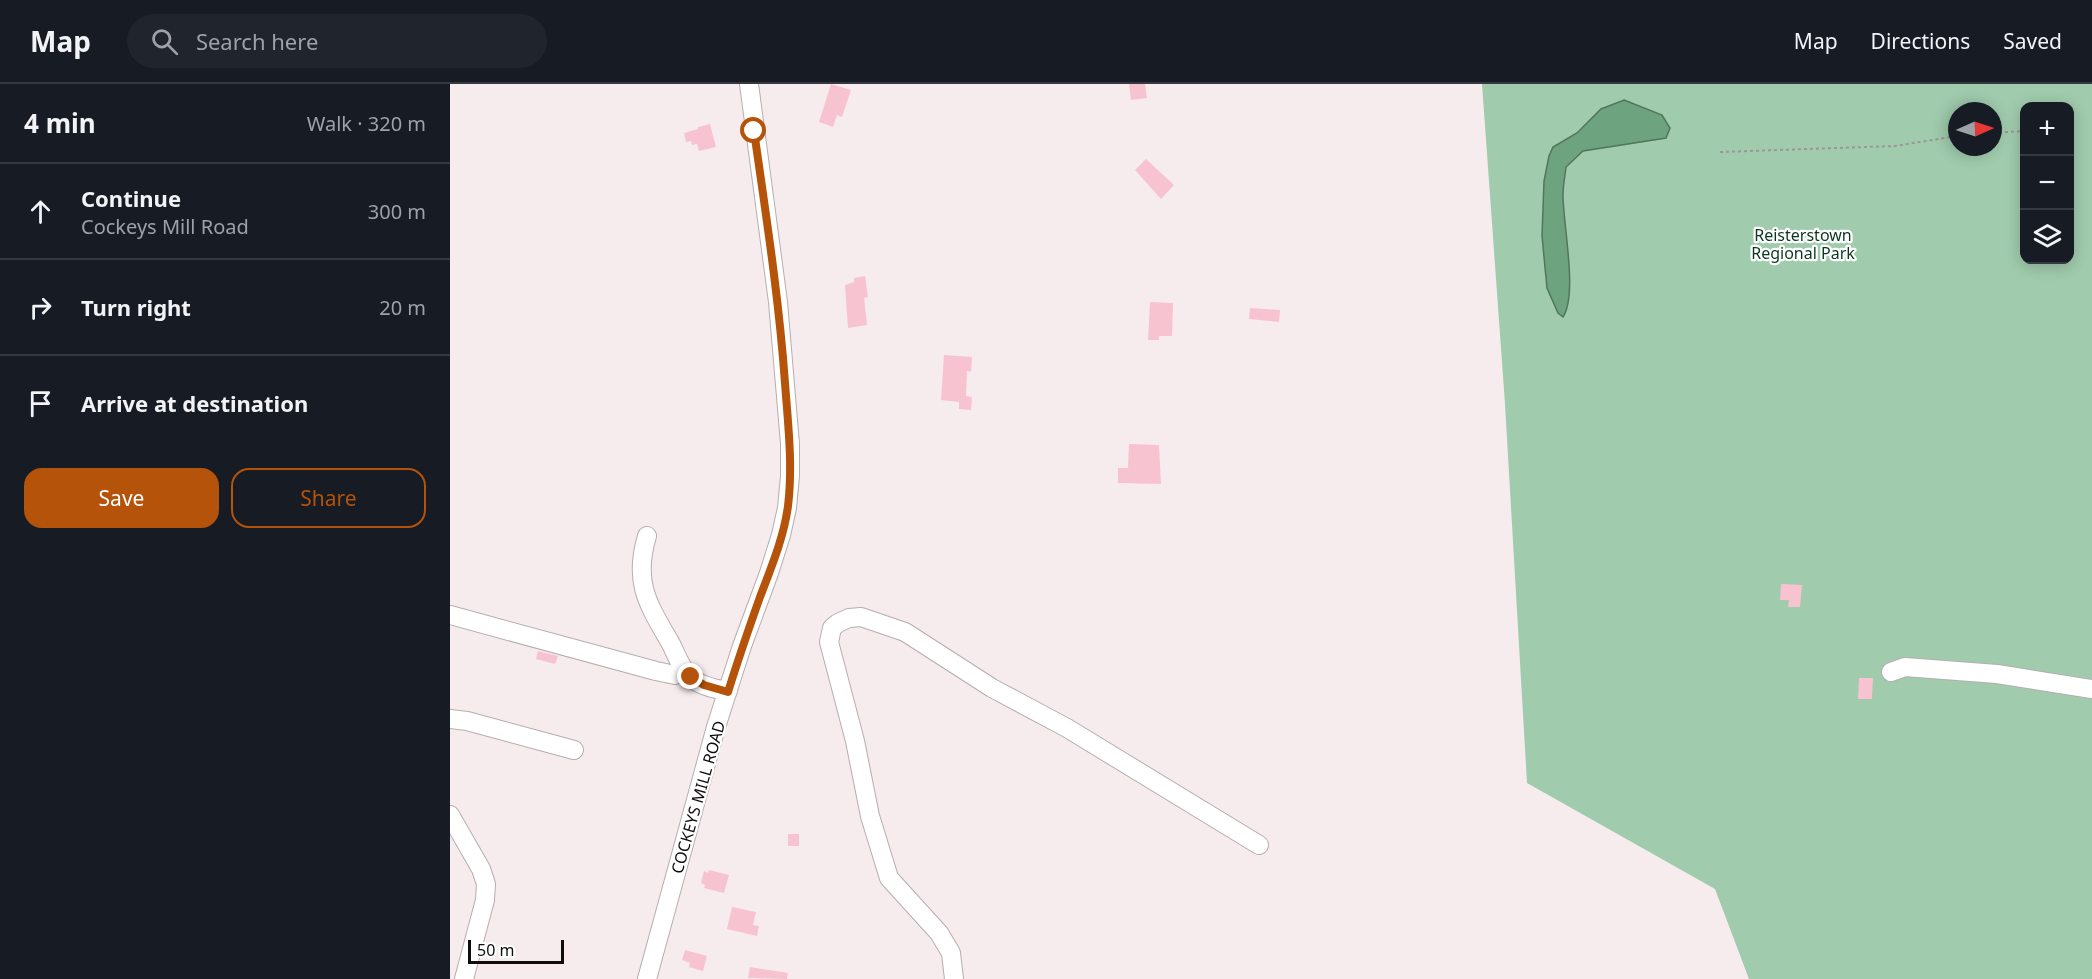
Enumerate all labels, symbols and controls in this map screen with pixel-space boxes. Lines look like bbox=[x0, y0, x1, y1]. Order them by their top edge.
search box bbox=[127, 14, 547, 68]
text: Map bbox=[30, 22, 91, 60]
icon: search bbox=[148, 25, 181, 58]
text: Search here bbox=[196, 26, 318, 56]
text: Map bbox=[1794, 27, 1838, 55]
text: Directions bbox=[1871, 27, 1970, 55]
text: Saved bbox=[2003, 27, 2062, 55]
north arrow bbox=[1948, 102, 2002, 156]
map controls bbox=[2020, 102, 2074, 264]
button: + bbox=[2020, 102, 2074, 156]
text: 4 min bbox=[24, 105, 96, 141]
text: Walk · 320 m bbox=[307, 110, 426, 137]
route start bbox=[740, 117, 766, 143]
button: − bbox=[2020, 156, 2074, 210]
text: Continue bbox=[81, 183, 181, 213]
icon: ahead bbox=[24, 195, 57, 228]
text: 300 m bbox=[368, 198, 426, 225]
button: layers bbox=[2020, 210, 2074, 264]
text: Cockeys Mill Road bbox=[81, 213, 249, 240]
park label: Reisterstown Regional Park bbox=[1751, 224, 1855, 264]
icon: right bbox=[24, 291, 57, 324]
text: Turn right bbox=[81, 292, 191, 322]
text: 20 m bbox=[379, 294, 426, 321]
icon: arrive bbox=[24, 387, 57, 420]
text: Arrive at destination bbox=[81, 388, 308, 418]
button: Save bbox=[24, 468, 219, 528]
button: Share bbox=[231, 468, 426, 528]
route end bbox=[677, 663, 703, 689]
street label: COCKEYS MILL ROAD bbox=[666, 718, 730, 876]
scale bar bbox=[468, 937, 564, 964]
text: 50 m bbox=[477, 939, 514, 961]

